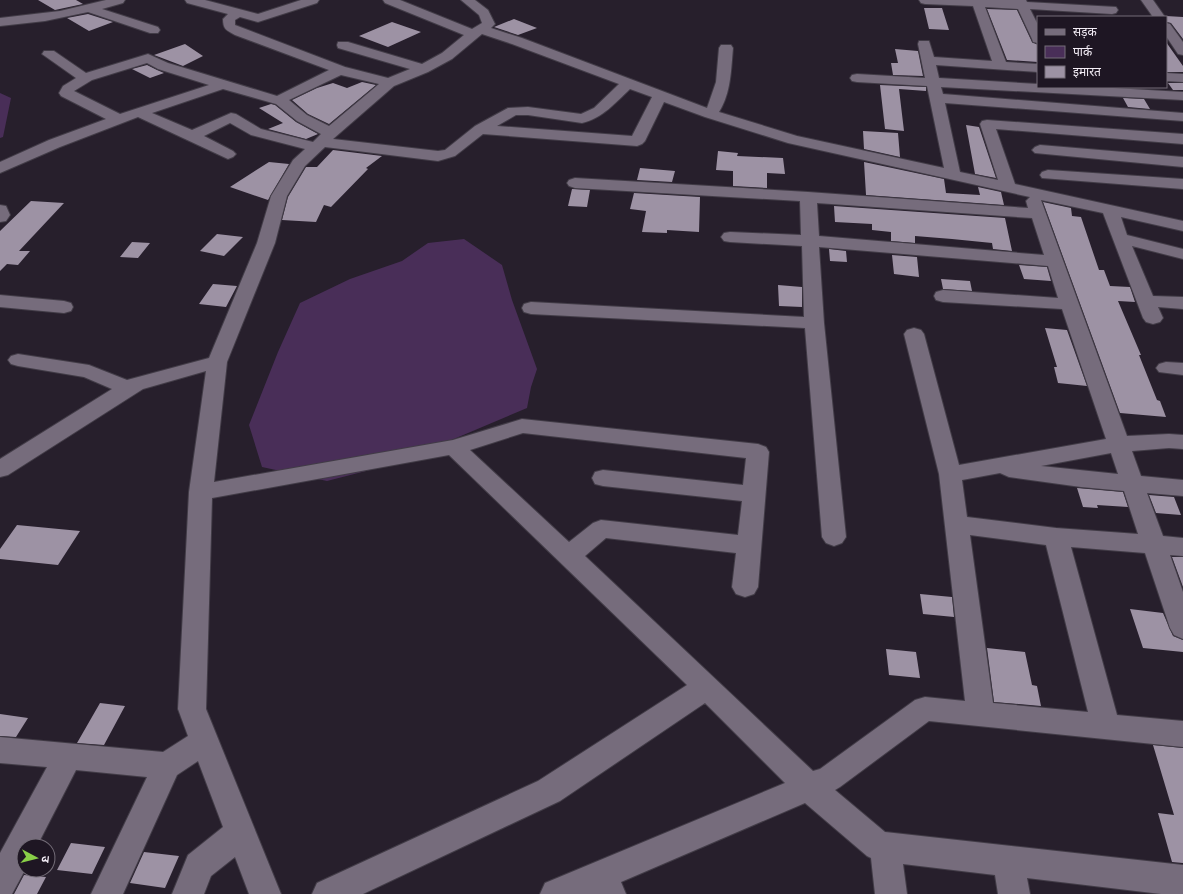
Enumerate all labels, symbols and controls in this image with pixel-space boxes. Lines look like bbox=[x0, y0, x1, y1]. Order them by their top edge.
legend bbox=[1037, 16, 1167, 88]
text: सड़क bbox=[1073, 24, 1098, 40]
text: पार्क bbox=[1073, 44, 1093, 60]
text: इमारत bbox=[1073, 64, 1102, 80]
north arrow bbox=[16, 838, 56, 878]
text: उ bbox=[38, 855, 53, 864]

